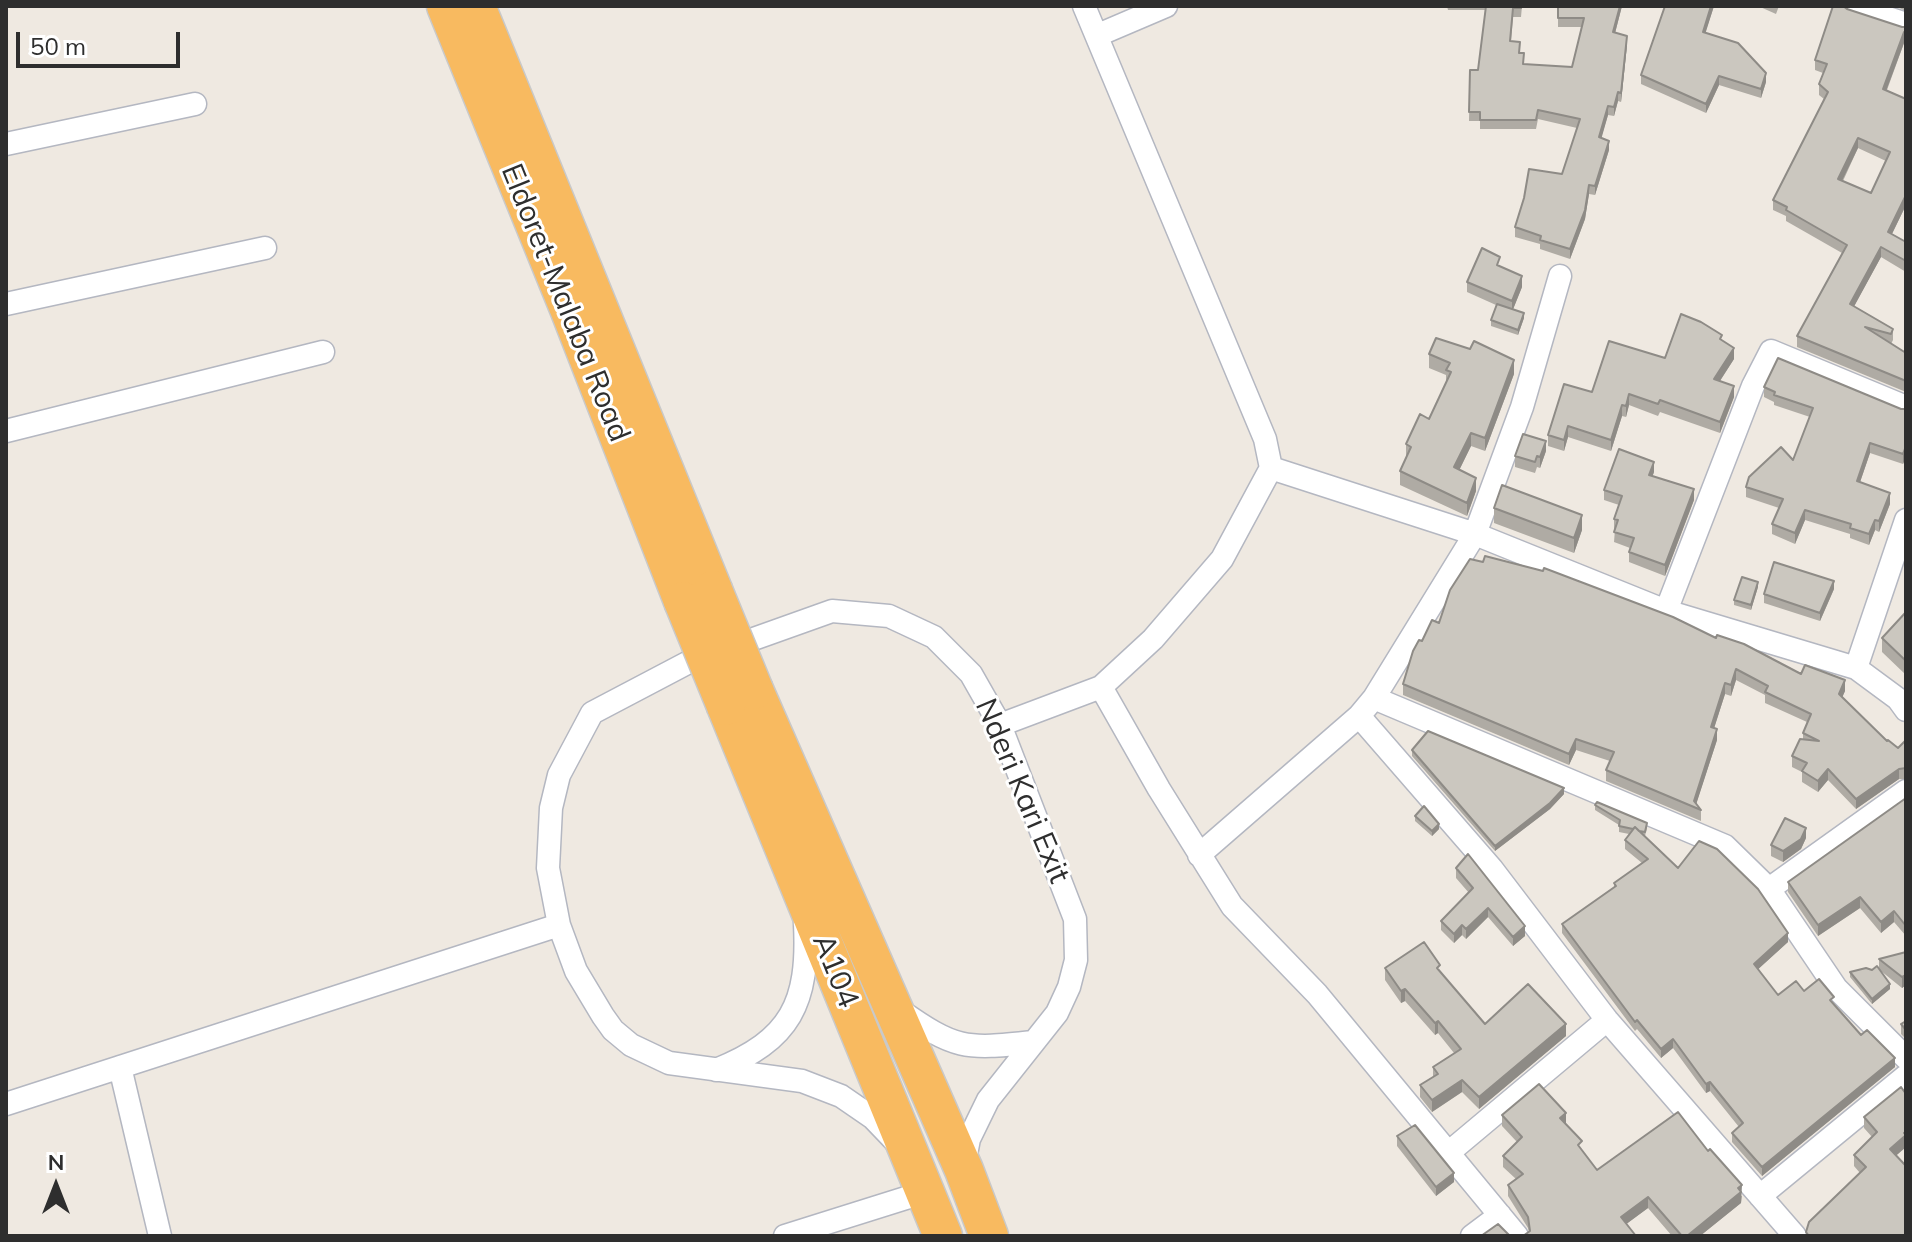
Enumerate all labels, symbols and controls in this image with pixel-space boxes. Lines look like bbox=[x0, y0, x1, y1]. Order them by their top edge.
scale bar bbox=[20, 16, 184, 66]
text: 50 m bbox=[30, 31, 86, 61]
street label: Eldoret-Malaba Road bbox=[493, 159, 637, 447]
street label: Nderi Kari Exit bbox=[967, 693, 1077, 889]
street label: A104 bbox=[804, 929, 866, 1013]
north arrow bbox=[16, 1146, 96, 1226]
text: N bbox=[48, 1148, 64, 1176]

